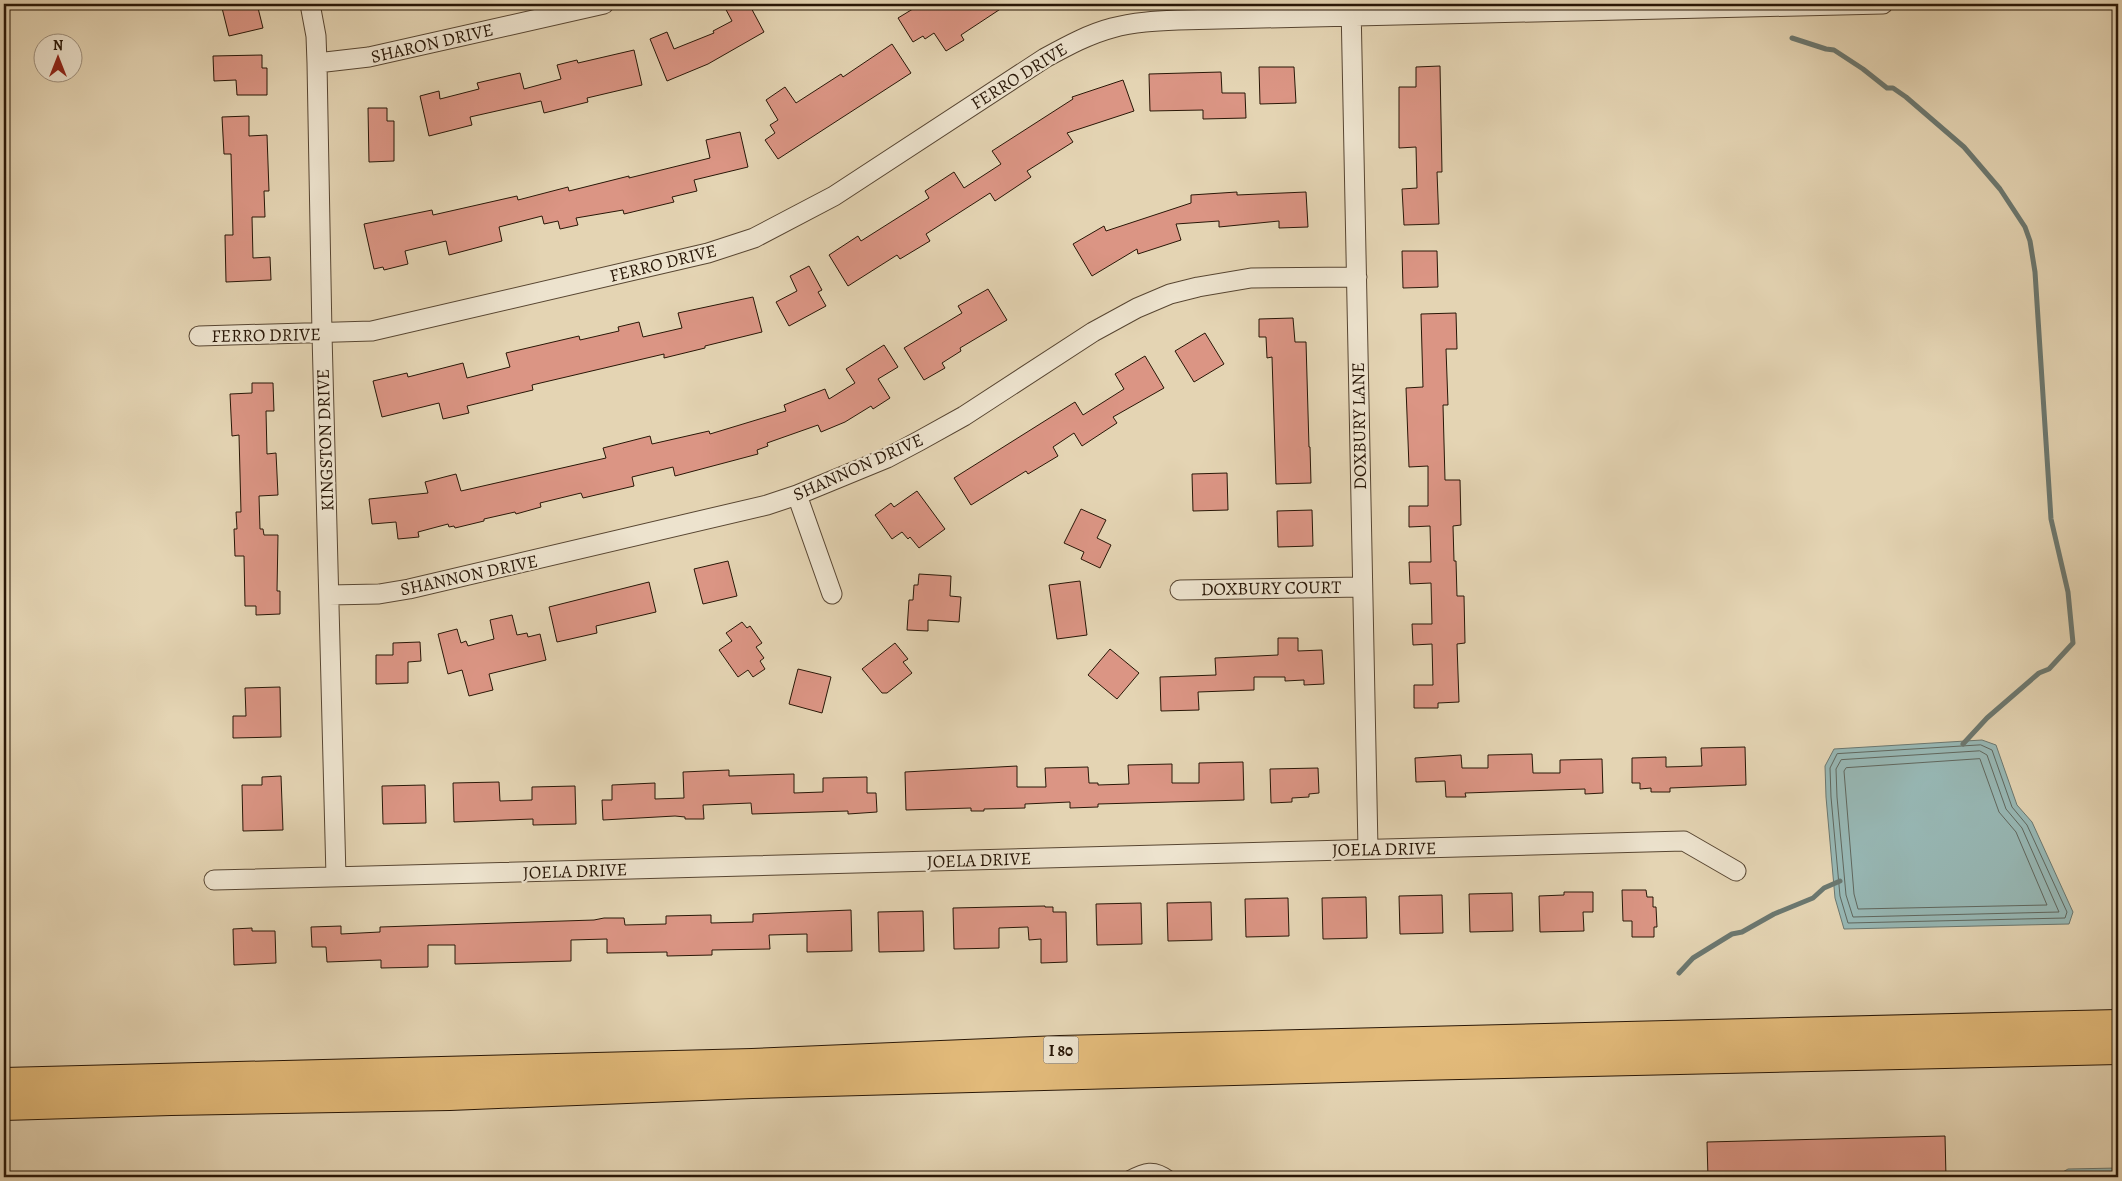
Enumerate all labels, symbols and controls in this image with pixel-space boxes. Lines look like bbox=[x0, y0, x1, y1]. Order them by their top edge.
street label: SHARON DRIVE bbox=[368, 17, 496, 69]
north arrow bbox=[32, 32, 82, 82]
text: N bbox=[53, 36, 63, 55]
street label: FERRO DRIVE bbox=[966, 37, 1072, 115]
street label: FERRO DRIVE bbox=[607, 238, 719, 288]
street label: FERRO DRIVE bbox=[211, 322, 321, 348]
street label: DOXBURY LANE bbox=[1346, 362, 1372, 490]
street label: KINGSTON DRIVE bbox=[311, 368, 339, 512]
street label: SHANNON DRIVE bbox=[789, 428, 927, 506]
street label: SHANNON DRIVE bbox=[398, 549, 540, 601]
street label: DOXBURY COURT bbox=[1201, 575, 1342, 601]
street label: JOELA DRIVE bbox=[1332, 836, 1436, 862]
street label: JOELA DRIVE bbox=[926, 846, 1032, 874]
street label: JOELA DRIVE bbox=[522, 857, 628, 885]
road number: I 80 bbox=[1044, 1036, 1078, 1064]

